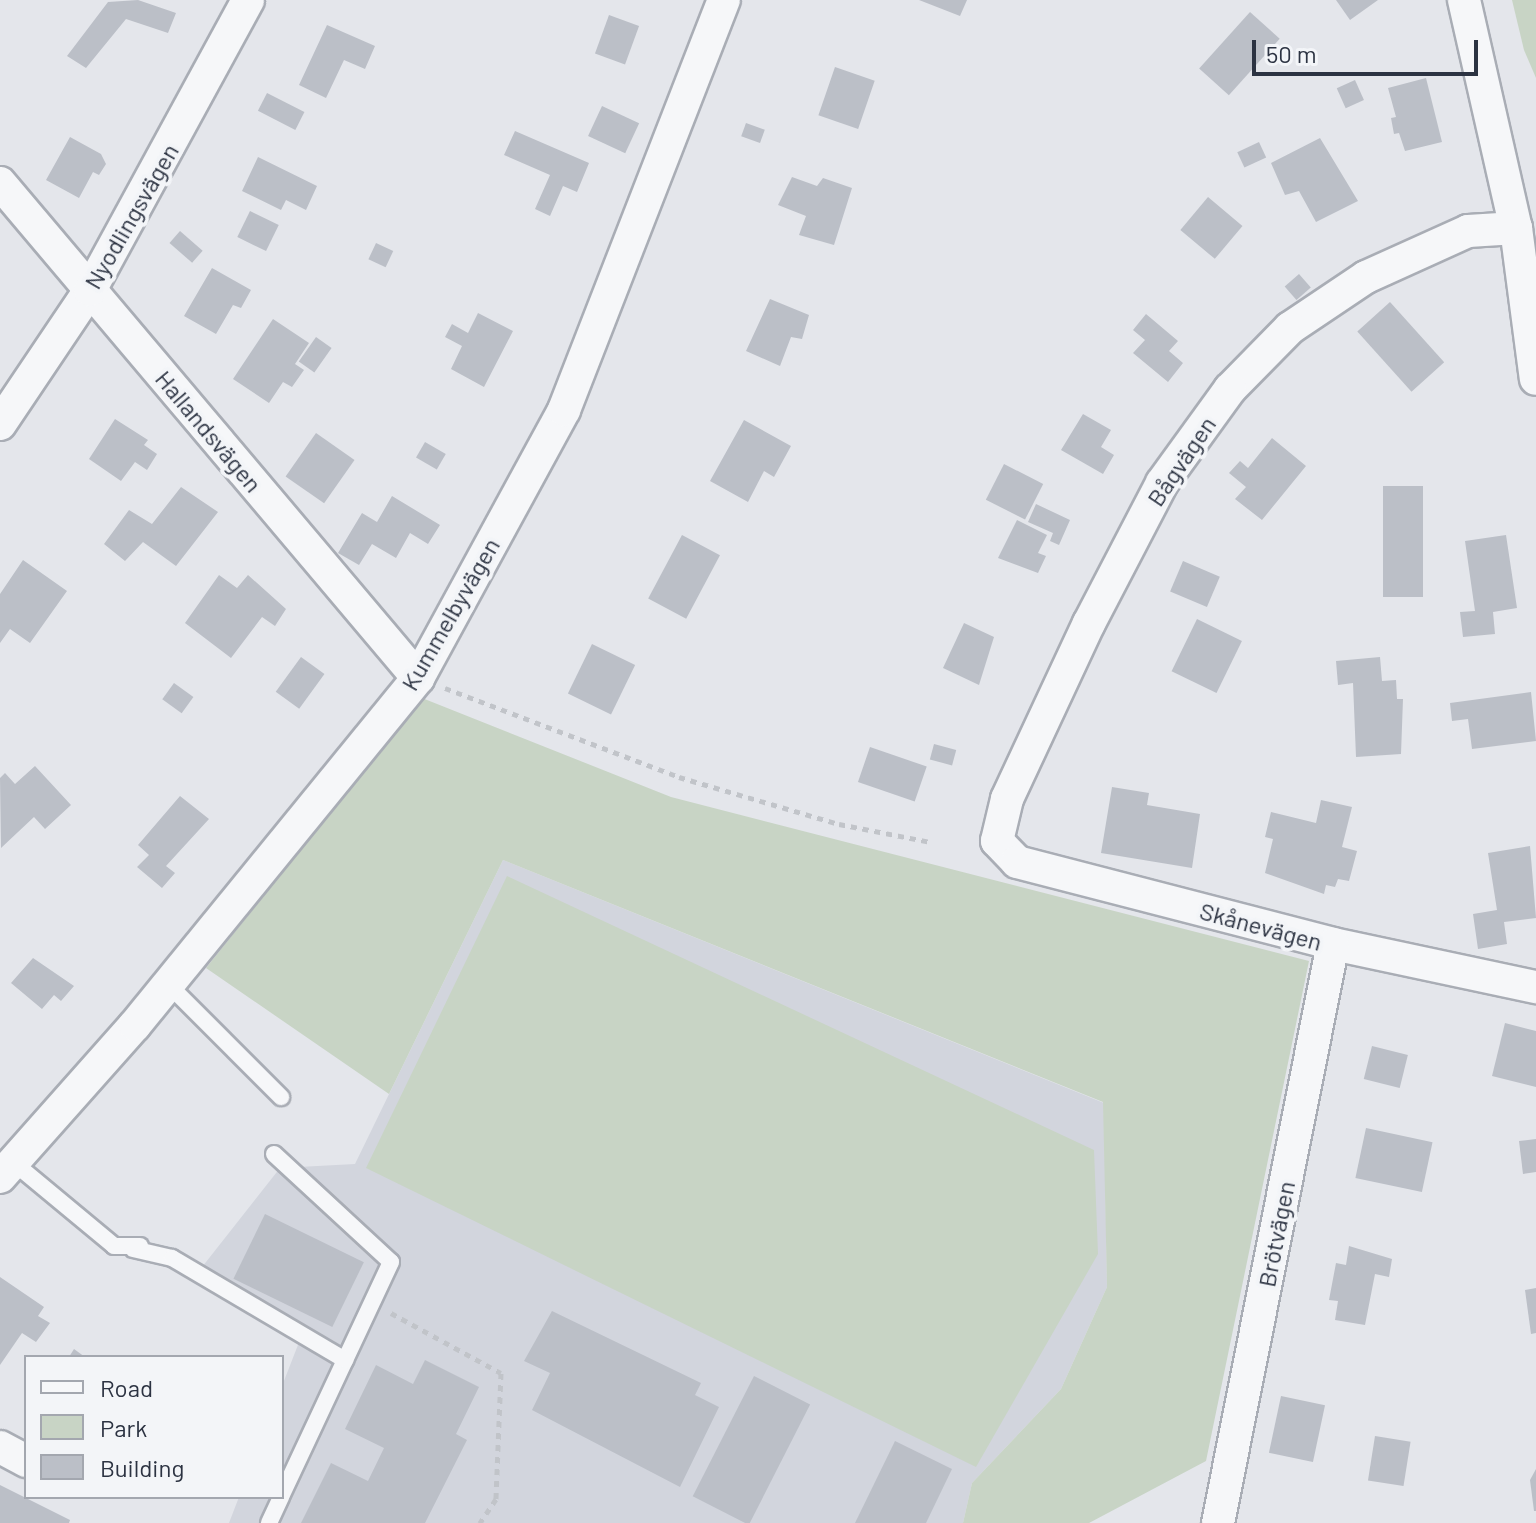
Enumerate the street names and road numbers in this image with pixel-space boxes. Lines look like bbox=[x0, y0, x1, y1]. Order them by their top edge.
street label: Nyodlingsvägen bbox=[78, 138, 184, 294]
street label: Hallandsvägen bbox=[150, 364, 268, 498]
street label: Bågvägen bbox=[1141, 411, 1221, 511]
street label: Kummelbyvägen bbox=[395, 533, 505, 695]
street label: Skånevägen bbox=[1197, 896, 1325, 956]
street label: Brötvägen bbox=[1252, 1179, 1300, 1289]

